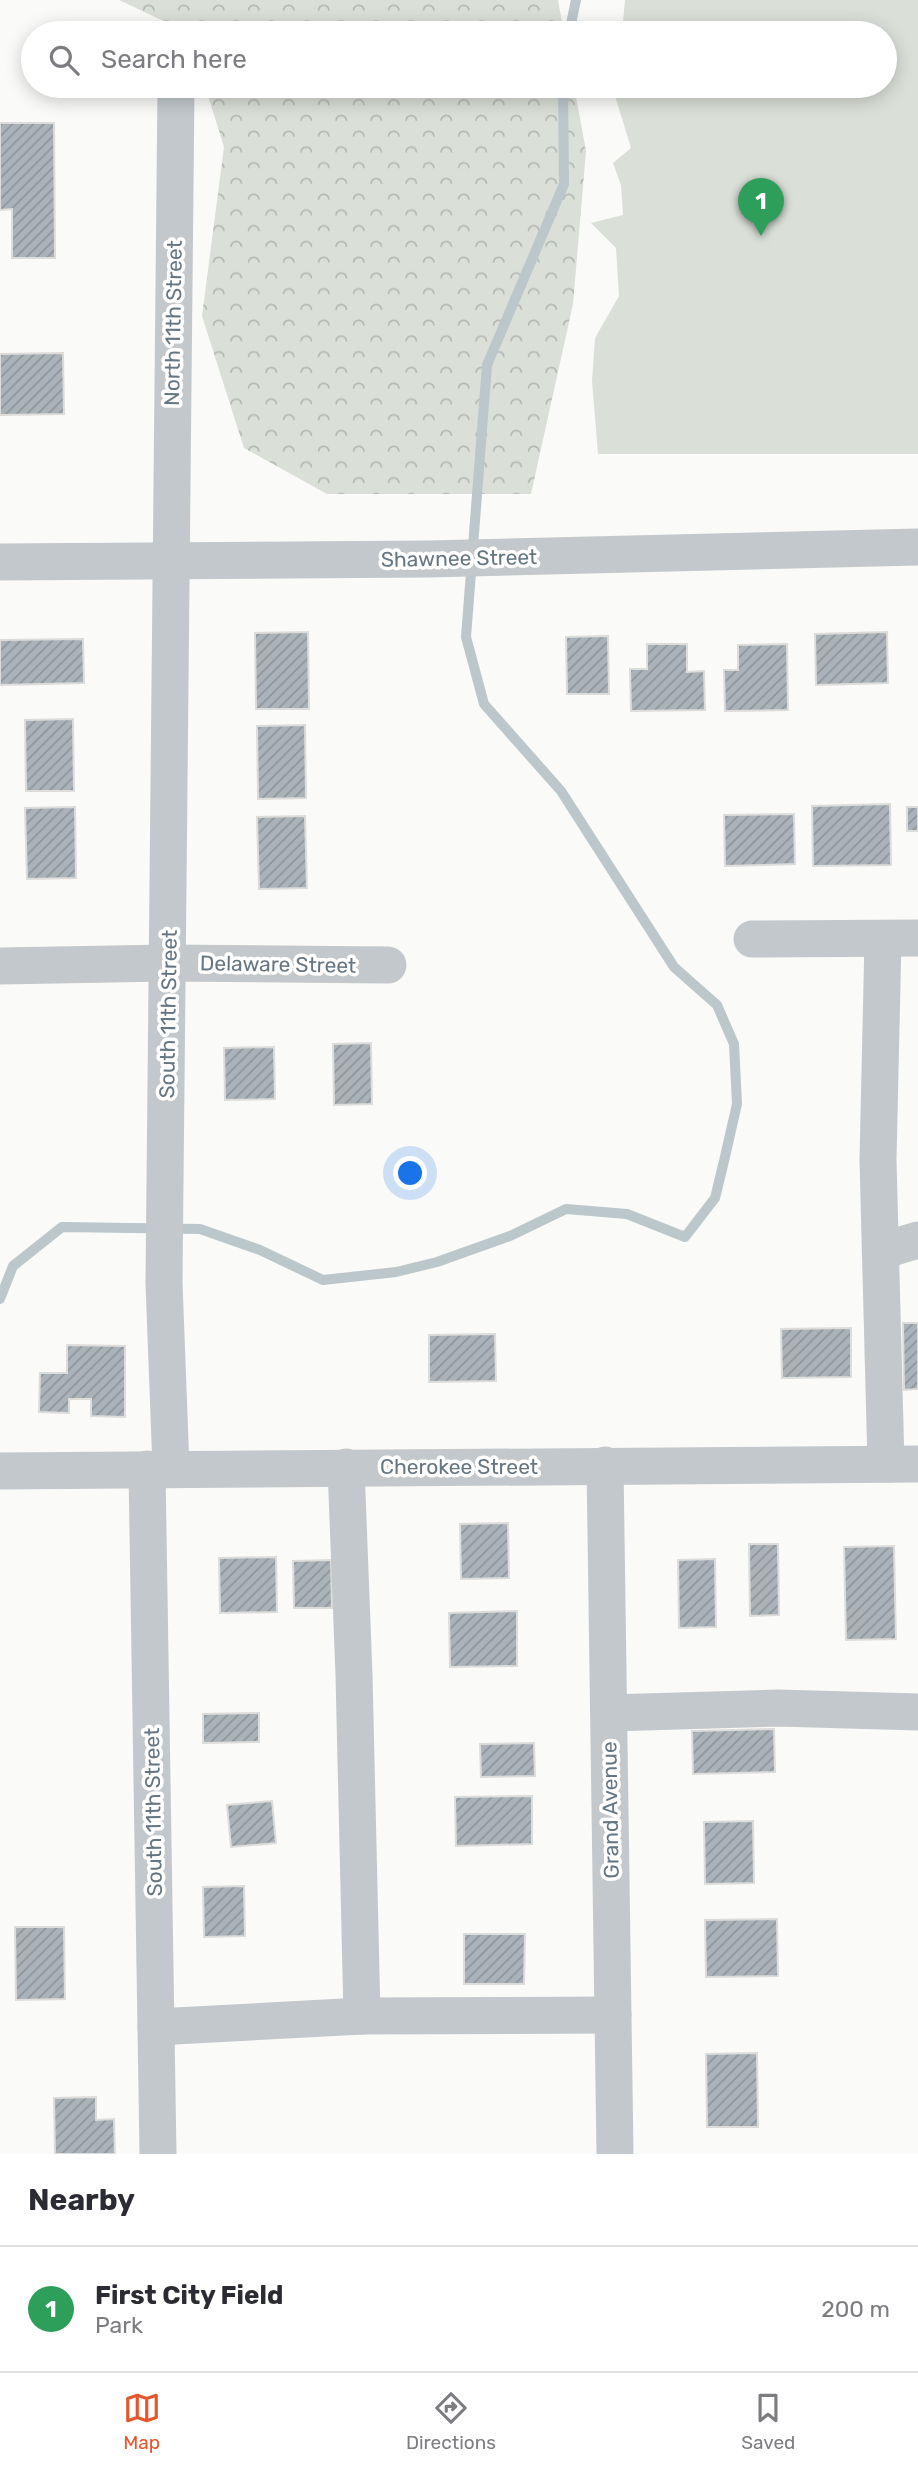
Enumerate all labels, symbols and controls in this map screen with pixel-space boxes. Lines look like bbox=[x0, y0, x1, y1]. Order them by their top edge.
search box bbox=[21, 21, 897, 98]
icon: search bbox=[45, 41, 83, 79]
text: Search here bbox=[101, 44, 247, 75]
pin: 1 bbox=[738, 178, 784, 236]
street label: North 11th Street bbox=[159, 240, 187, 406]
street label: Shawnee Street bbox=[381, 544, 537, 572]
street label: South 11th Street bbox=[154, 929, 182, 1099]
street label: Delaware Street bbox=[200, 950, 356, 978]
your location bbox=[393, 1156, 427, 1190]
street label: Cherokee Street bbox=[380, 1454, 538, 1479]
street label: South 11th Street bbox=[139, 1727, 167, 1897]
street label: Grand Avenue bbox=[596, 1741, 624, 1879]
text: Nearby bbox=[28, 2182, 135, 2218]
text: First City Field bbox=[95, 2280, 283, 2311]
text: 1 bbox=[45, 2295, 57, 2323]
text: 200 m bbox=[821, 2295, 890, 2323]
text: Park bbox=[95, 2311, 143, 2339]
tab: Map bbox=[123, 2389, 161, 2454]
tab: Directions bbox=[406, 2389, 496, 2454]
tab: Saved bbox=[741, 2389, 795, 2454]

